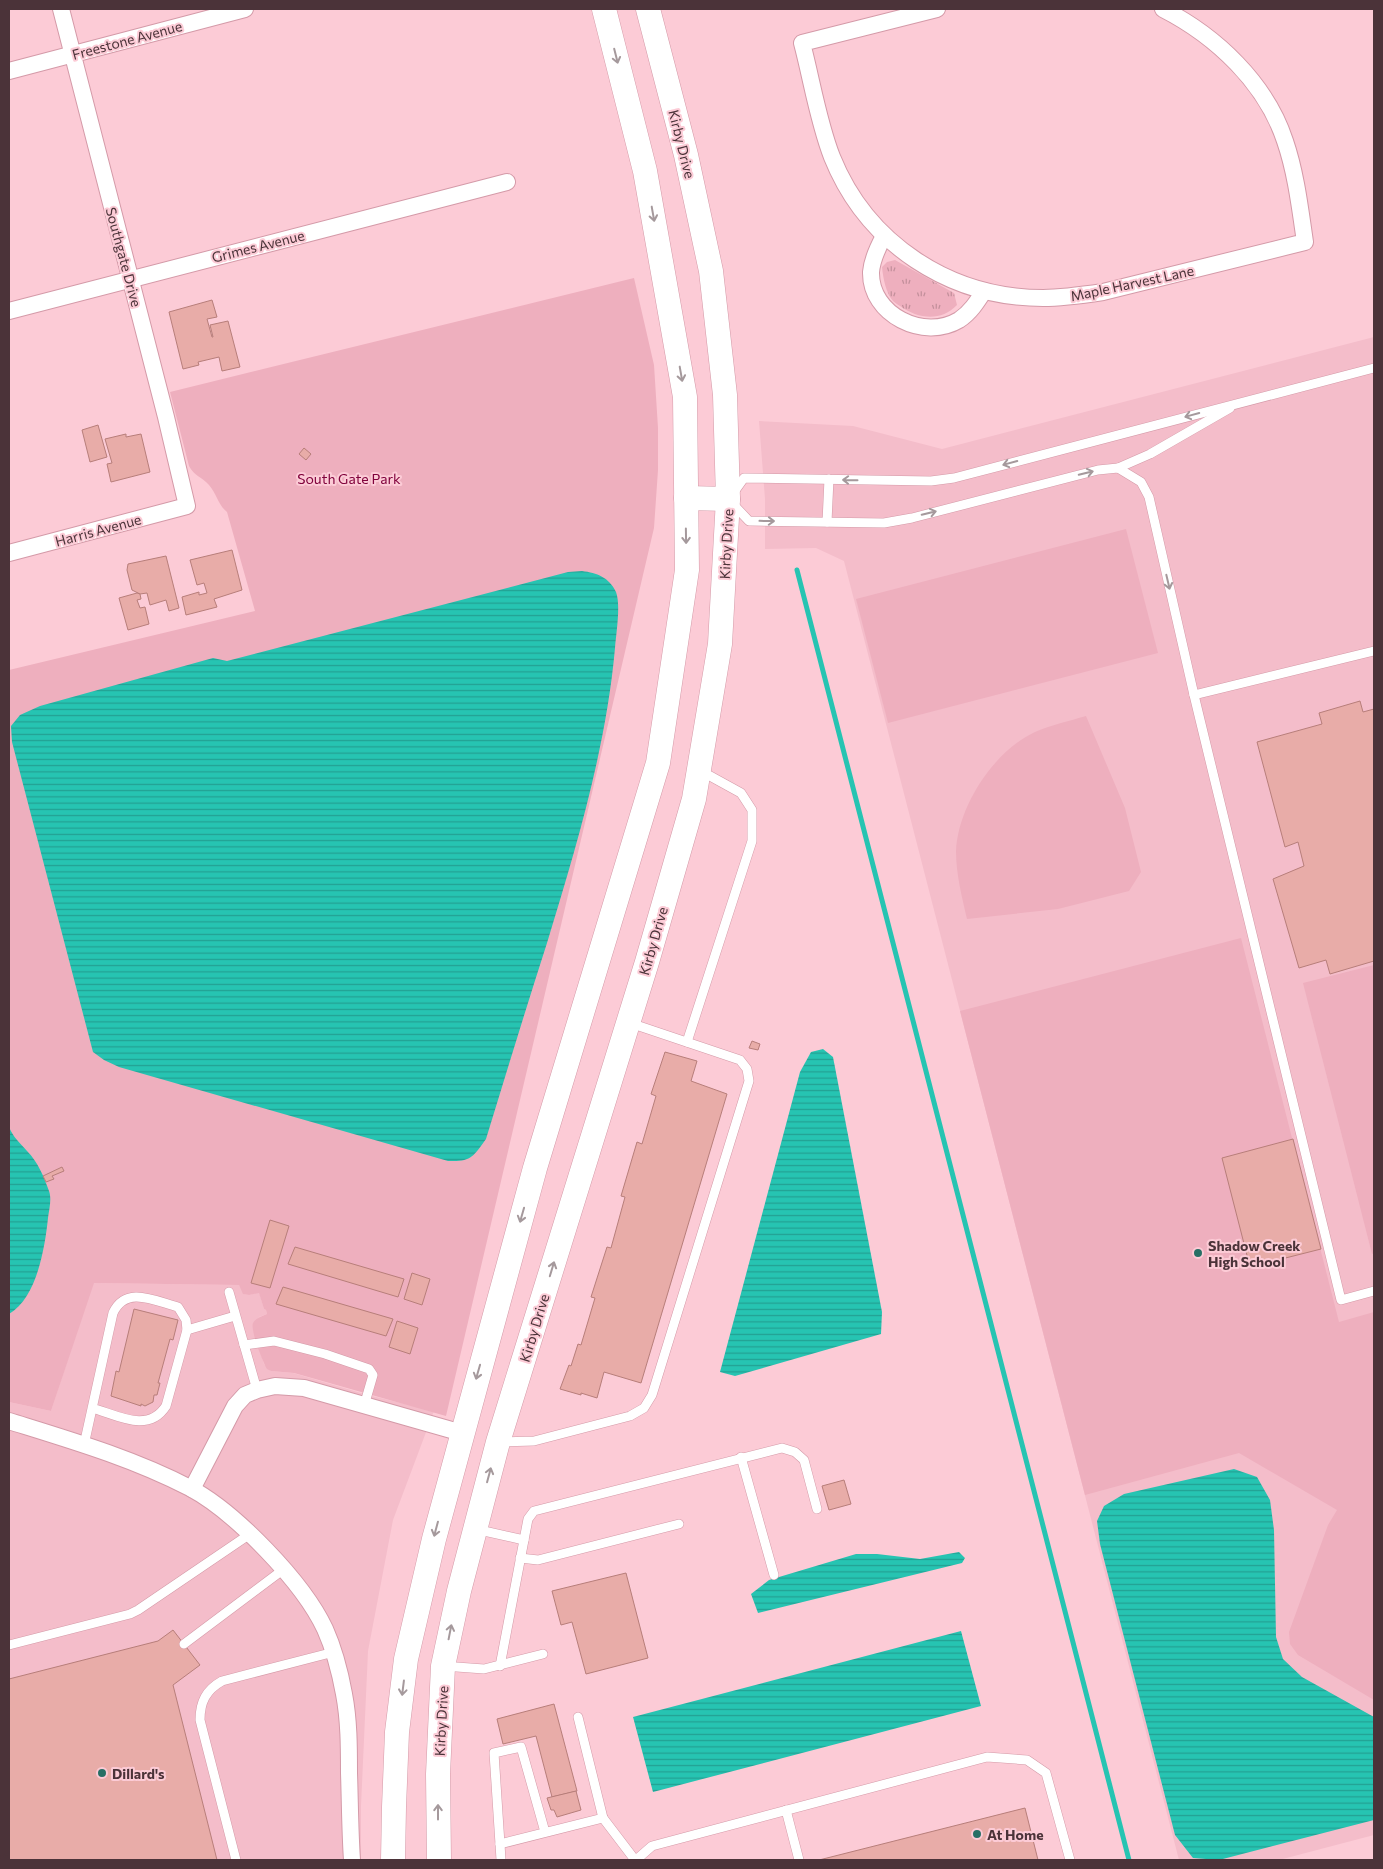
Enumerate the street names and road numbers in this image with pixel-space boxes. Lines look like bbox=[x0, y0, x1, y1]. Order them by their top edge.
street label: Freestone Avenue bbox=[70, 17, 184, 63]
street label: Kirby Drive bbox=[665, 108, 699, 180]
street label: Southgate Drive bbox=[103, 205, 145, 309]
street label: Grimes Avenue bbox=[210, 226, 306, 266]
street label: Maple Harvest Lane bbox=[1069, 262, 1195, 304]
street label: Kirby Drive bbox=[716, 508, 736, 580]
street label: Harris Avenue bbox=[53, 510, 143, 550]
street label: Kirby Drive bbox=[635, 905, 671, 977]
street label: Kirby Drive bbox=[516, 1292, 552, 1364]
street label: Kirby Drive bbox=[431, 1685, 451, 1757]

